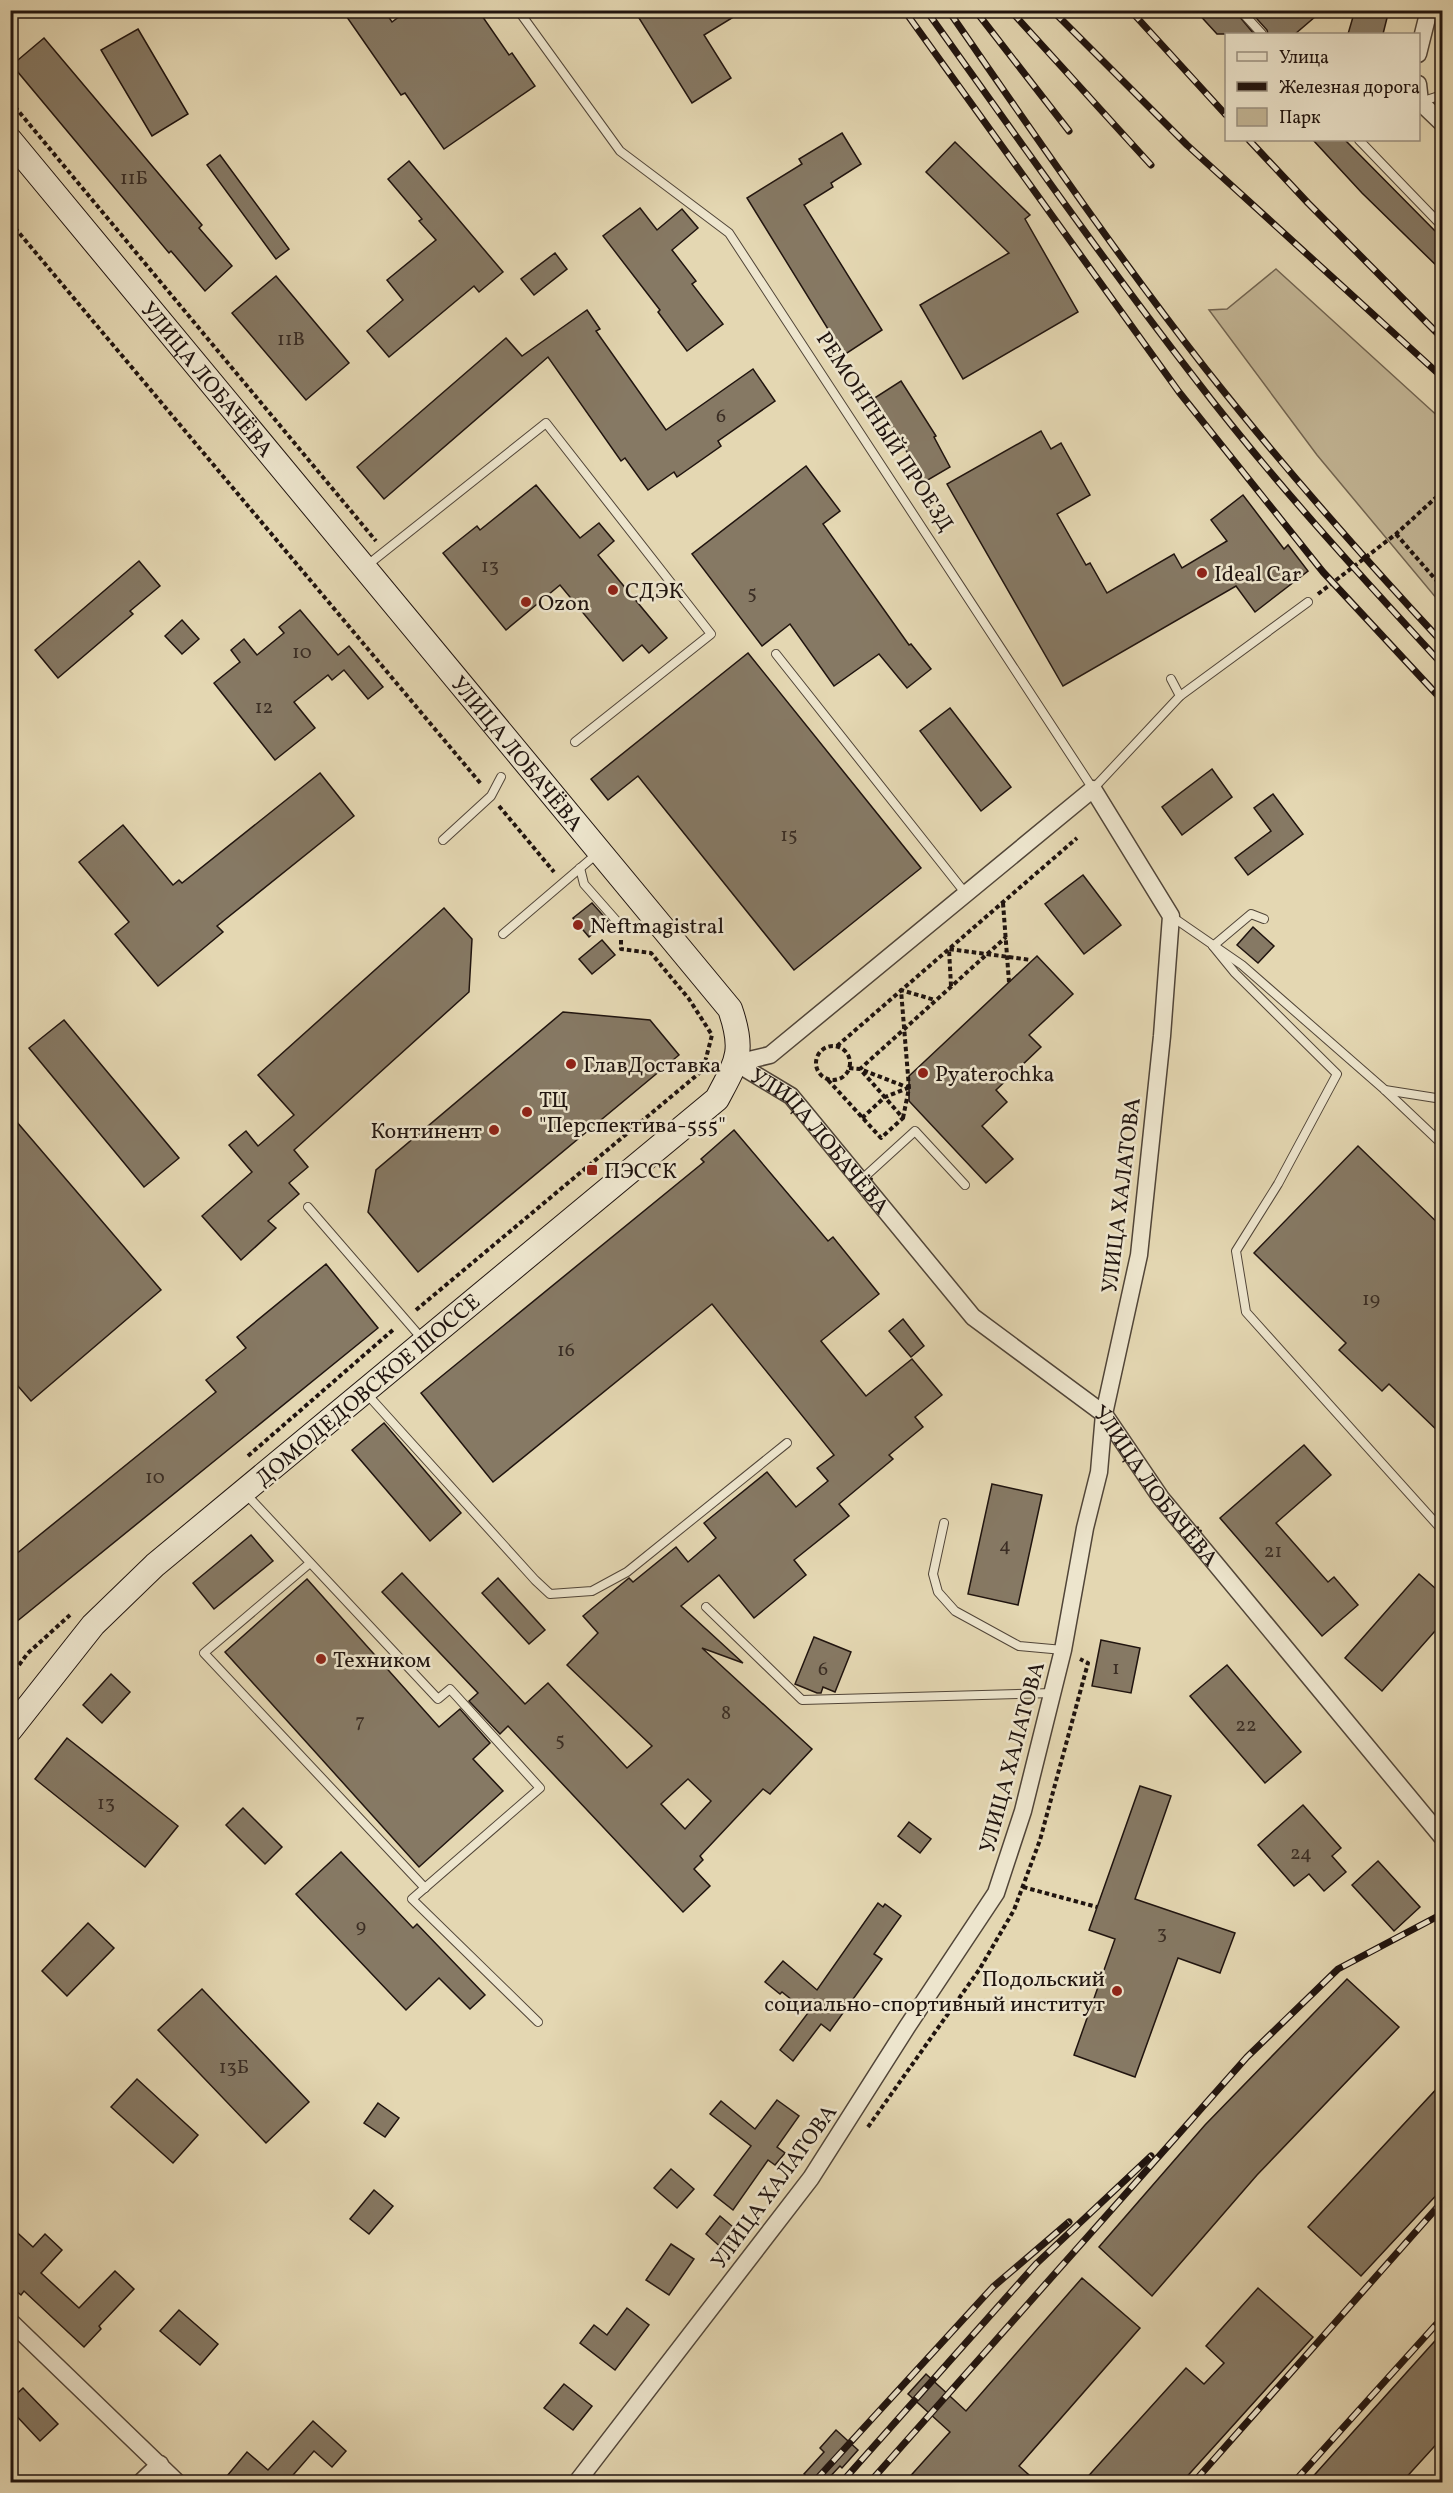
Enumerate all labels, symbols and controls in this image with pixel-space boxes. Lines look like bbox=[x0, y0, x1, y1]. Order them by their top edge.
legend bbox=[1225, 33, 1420, 141]
text: Улица bbox=[1279, 46, 1329, 71]
text: Железная дорога bbox=[1279, 76, 1420, 101]
text: Парк bbox=[1279, 106, 1321, 131]
house number: 11Б bbox=[120, 165, 148, 193]
street label: УЛИЦА ЛОБАЧЁВА bbox=[132, 296, 280, 465]
house number: 11В bbox=[277, 326, 305, 354]
street label: РЕМОНТНЫЙ ПРОЕЗД bbox=[807, 326, 960, 539]
house number: 6 bbox=[716, 403, 726, 431]
house number: 13 bbox=[481, 553, 499, 581]
place label: Ideal Car bbox=[1214, 560, 1301, 591]
marker: Ideal Car bbox=[1195, 566, 1209, 580]
place label: СДЭК bbox=[625, 577, 683, 608]
house number: 5 bbox=[747, 580, 757, 608]
marker: СДЭК bbox=[606, 583, 620, 597]
place label: Ozon bbox=[538, 589, 590, 620]
marker: Ozon bbox=[519, 595, 533, 609]
house number: 10 bbox=[292, 639, 312, 667]
street label: УЛИЦА ЛОБАЧЁВА bbox=[442, 670, 590, 839]
house number: 12 bbox=[255, 694, 273, 722]
house number: 15 bbox=[780, 822, 798, 850]
place label: Neftmagistral bbox=[590, 912, 724, 943]
marker: Neftmagistral bbox=[571, 918, 585, 932]
place label: ГлавДоставка bbox=[583, 1051, 721, 1082]
marker: ГлавДоставка bbox=[564, 1057, 578, 1071]
place label: Pyaterochka bbox=[935, 1060, 1055, 1091]
street label: УЛИЦА ЛОБАЧЁВА bbox=[743, 1062, 896, 1222]
marker: Pyaterochka bbox=[916, 1066, 930, 1080]
place label: ТЦ "Перспектива-555" bbox=[539, 1086, 726, 1142]
street label: УЛИЦА ХАЛАТОВА bbox=[1095, 1096, 1150, 1295]
marker: ТЦ "Перспектива-555" bbox=[520, 1105, 534, 1119]
place label: Континент bbox=[370, 1117, 482, 1148]
marker: Континент bbox=[487, 1123, 501, 1137]
place label: ПЭССК bbox=[604, 1157, 677, 1188]
marker: ПЭССК bbox=[585, 1163, 599, 1177]
house number: 19 bbox=[1362, 1286, 1380, 1314]
street label: ДОМОДЕДОВСКОЕ ШОССЕ bbox=[249, 1287, 488, 1494]
house number: 16 bbox=[557, 1337, 575, 1365]
street label: УЛИЦА ЛОБАЧЁВА bbox=[1087, 1399, 1225, 1574]
house number: 10 bbox=[145, 1464, 165, 1492]
house number: 4 bbox=[999, 1532, 1011, 1560]
house number: 21 bbox=[1264, 1538, 1282, 1566]
place label: Техником bbox=[333, 1646, 431, 1677]
marker: Техником bbox=[314, 1652, 328, 1666]
house number: 1 bbox=[1112, 1655, 1120, 1683]
house number: 6 bbox=[818, 1656, 828, 1684]
street label: УЛИЦА ХАЛАТОВА bbox=[973, 1659, 1054, 1857]
house number: 8 bbox=[721, 1700, 731, 1728]
house number: 7 bbox=[355, 1708, 365, 1736]
house number: 22 bbox=[1235, 1712, 1257, 1740]
house number: 5 bbox=[555, 1727, 565, 1755]
house number: 13 bbox=[97, 1790, 115, 1818]
house number: 24 bbox=[1290, 1840, 1312, 1868]
house number: 9 bbox=[356, 1913, 366, 1941]
house number: 3 bbox=[1157, 1920, 1167, 1948]
place label: Подольский социально-спортивный институт bbox=[764, 1965, 1105, 2021]
marker: Подольский социально-спортивный институт bbox=[1110, 1984, 1124, 1998]
house number: 13Б bbox=[219, 2054, 249, 2082]
street label: УЛИЦА ХАЛАТОВА bbox=[705, 2099, 845, 2276]

